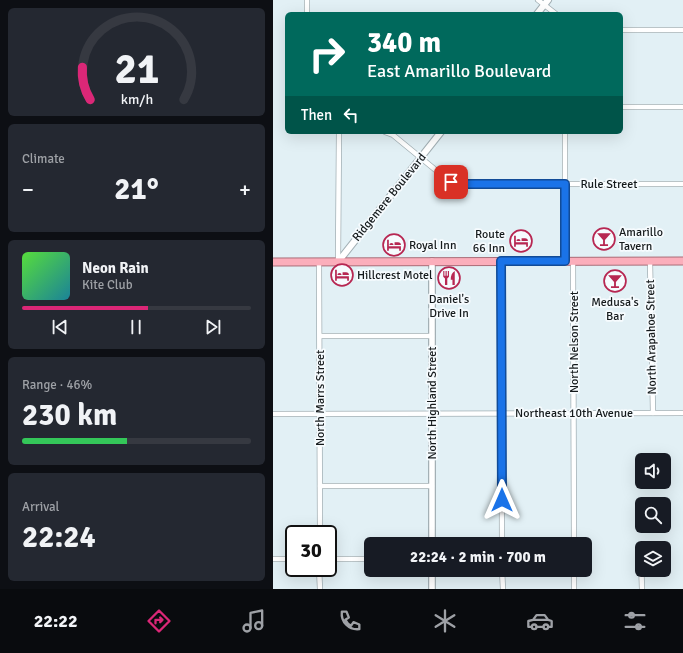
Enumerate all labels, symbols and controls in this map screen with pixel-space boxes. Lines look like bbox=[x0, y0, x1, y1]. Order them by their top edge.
text: 340 m bbox=[367, 26, 441, 60]
icon: right bbox=[301, 28, 353, 80]
text: 21 bbox=[114, 44, 159, 95]
text: East Amarillo Boulevard bbox=[367, 60, 551, 82]
text: km/h bbox=[120, 91, 153, 108]
icon: left bbox=[340, 104, 362, 126]
text: Then bbox=[301, 106, 332, 124]
street label: Ridgemere Boulevard bbox=[349, 150, 430, 244]
text: Climate bbox=[22, 151, 65, 167]
pin bbox=[434, 165, 468, 199]
text: 21° bbox=[114, 171, 159, 208]
icon: arrive bbox=[440, 171, 462, 193]
text: − bbox=[22, 176, 34, 203]
text: + bbox=[239, 176, 251, 203]
street label: Rule Street bbox=[581, 177, 637, 192]
place label: Amarillo Tavern bbox=[619, 225, 663, 254]
bar icon: Amarillo Tavern bbox=[591, 226, 617, 252]
place label: Route 66 Inn bbox=[473, 227, 505, 256]
hotel icon: Route 66 Inn bbox=[508, 228, 534, 254]
hotel icon: Royal Inn bbox=[381, 232, 407, 258]
place label: Royal Inn bbox=[409, 238, 456, 253]
text: Neon Rain bbox=[82, 259, 149, 277]
hotel icon: Hillcrest Motel bbox=[329, 262, 355, 288]
restaurant icon: Daniel's Drive In bbox=[436, 265, 462, 291]
place label: Hillcrest Motel bbox=[357, 268, 433, 283]
bar icon: Medusa's Bar bbox=[602, 268, 628, 294]
text: Kite Club bbox=[82, 277, 133, 293]
street label: North Arapahoe Street bbox=[643, 279, 660, 395]
street label: North Nelson Street bbox=[567, 291, 582, 393]
place label: Daniel's Drive In bbox=[429, 292, 469, 321]
place label: Medusa's Bar bbox=[591, 295, 639, 324]
icon: previous bbox=[49, 316, 71, 338]
icon: pause bbox=[125, 316, 147, 338]
icon: next bbox=[202, 316, 224, 338]
street label: North Highland Street bbox=[425, 346, 440, 460]
street label: North Marrs Street bbox=[313, 350, 328, 446]
text: Range · 46% bbox=[22, 377, 92, 393]
text: 230 km bbox=[22, 397, 117, 434]
street label: Northeast 10th Avenue bbox=[515, 406, 633, 421]
map controls bbox=[635, 453, 671, 577]
button: sound bbox=[635, 453, 671, 489]
position arrow bbox=[481, 479, 523, 521]
button: search bbox=[635, 497, 671, 533]
text: Arrival bbox=[22, 499, 59, 515]
text: 22:24 bbox=[22, 519, 96, 556]
speed limit sign: 30 bbox=[285, 525, 337, 577]
button: layers bbox=[635, 541, 671, 577]
text: 22:24 · 2 min · 700 m bbox=[410, 548, 546, 566]
icon: directions bbox=[145, 607, 173, 635]
icon: music bbox=[240, 607, 268, 635]
icon: phone bbox=[336, 607, 364, 635]
icon: climate bbox=[431, 607, 459, 635]
icon: car bbox=[526, 607, 554, 635]
icon: filters bbox=[621, 607, 649, 635]
text: 22:22 bbox=[34, 610, 78, 632]

